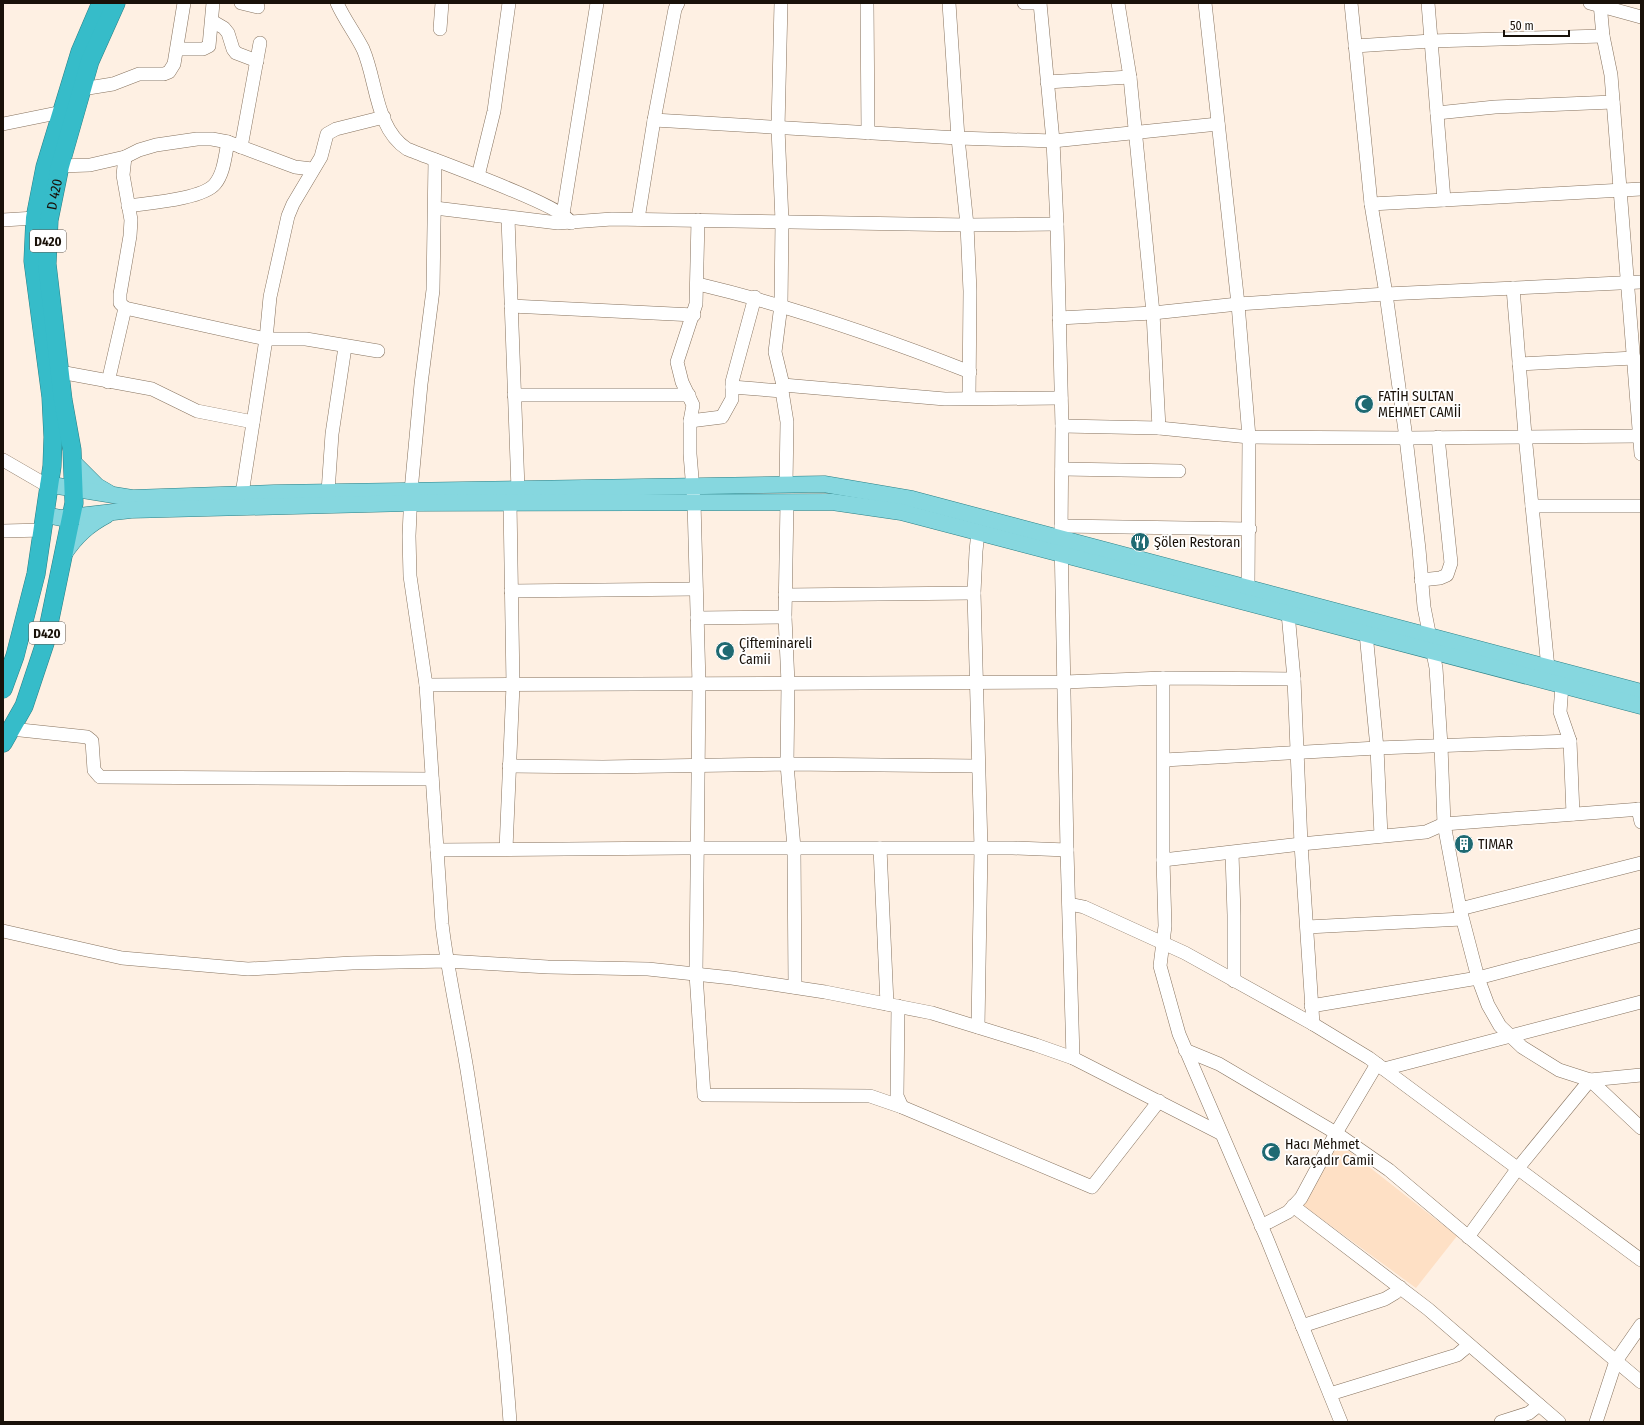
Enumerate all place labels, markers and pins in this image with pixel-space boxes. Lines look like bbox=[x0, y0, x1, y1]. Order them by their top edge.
place label: FATİH SULTAN MEHMET CAMİİ bbox=[1378, 388, 1461, 421]
mosque icon: FATİH SULTAN MEHMET CAMİİ bbox=[1353, 393, 1375, 415]
restaurant icon: Şölen Restoran bbox=[1129, 531, 1151, 553]
place label: Şölen Restoran bbox=[1154, 534, 1240, 551]
place label: Çifteminareli Camii bbox=[739, 635, 812, 668]
mosque icon: Çifteminareli Camii bbox=[714, 640, 736, 662]
building icon: TIMAR bbox=[1453, 833, 1475, 855]
place label: TIMAR bbox=[1478, 836, 1513, 853]
place label: Hacı Mehmet Karaçadır Camii bbox=[1285, 1136, 1374, 1169]
mosque icon: Hacı Mehmet Karaçadır Camii bbox=[1260, 1141, 1282, 1163]

